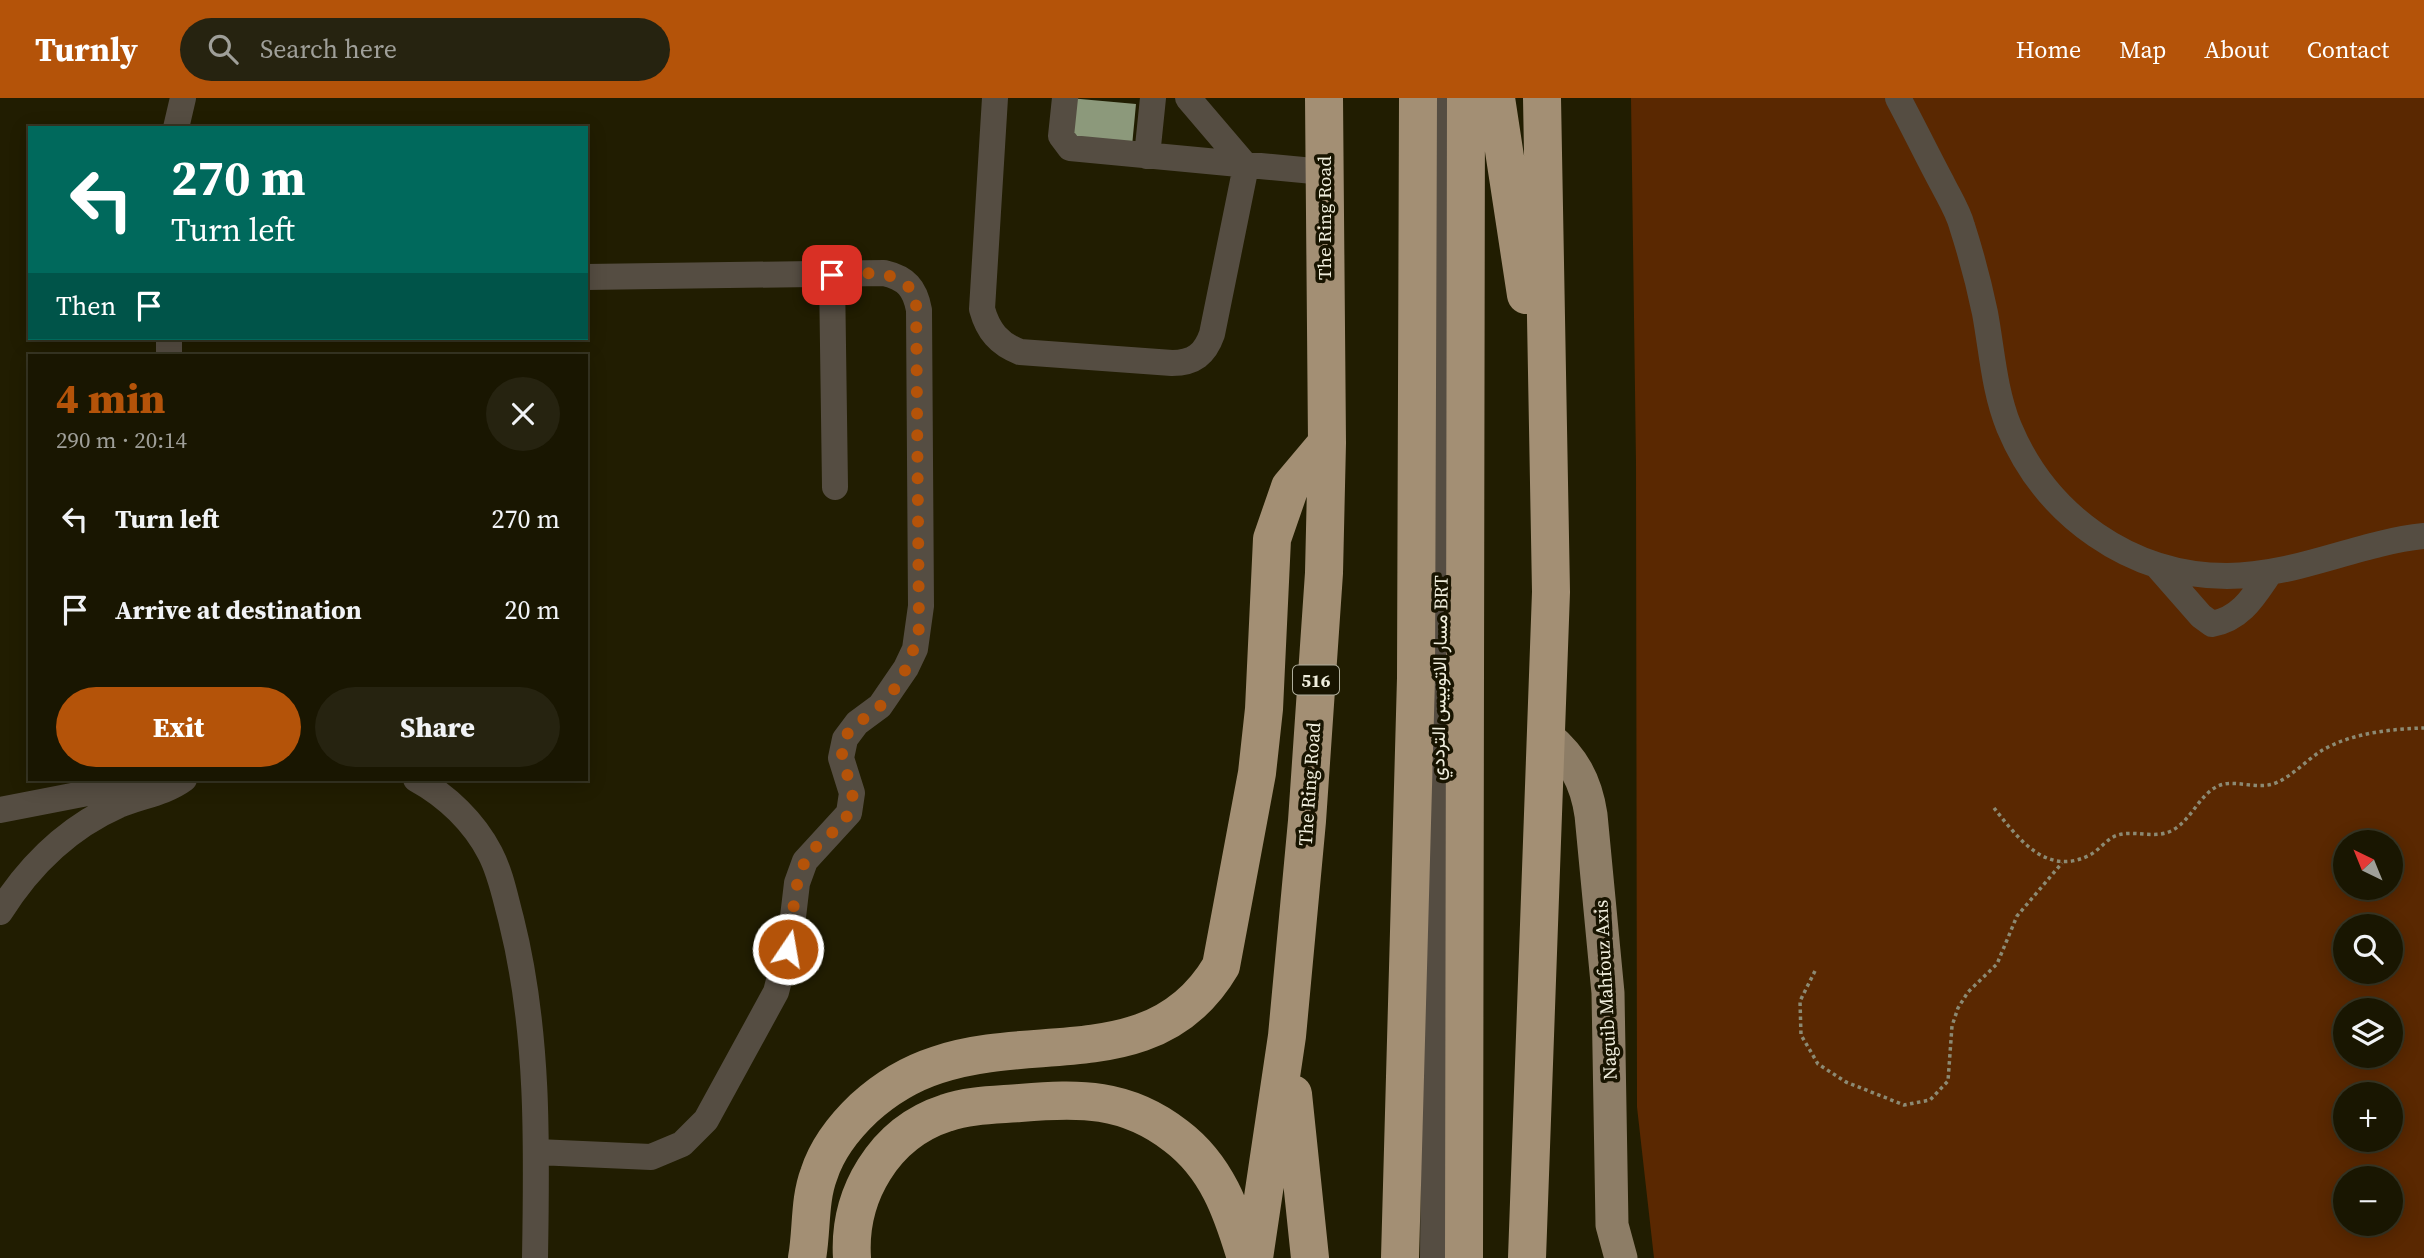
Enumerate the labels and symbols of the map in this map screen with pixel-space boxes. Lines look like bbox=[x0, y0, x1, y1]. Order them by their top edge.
street label: The Ring Road bbox=[1311, 156, 1337, 280]
pin bbox=[802, 245, 862, 305]
street label: مسار الاتوبيس الترددي BRT bbox=[1424, 575, 1457, 781]
road number: 516 bbox=[1293, 666, 1339, 694]
street label: The Ring Road bbox=[1292, 721, 1326, 847]
north arrow bbox=[2333, 830, 2403, 900]
street label: Naguib Mahfouz Axis bbox=[1587, 899, 1623, 1081]
position arrow bbox=[751, 912, 825, 986]

